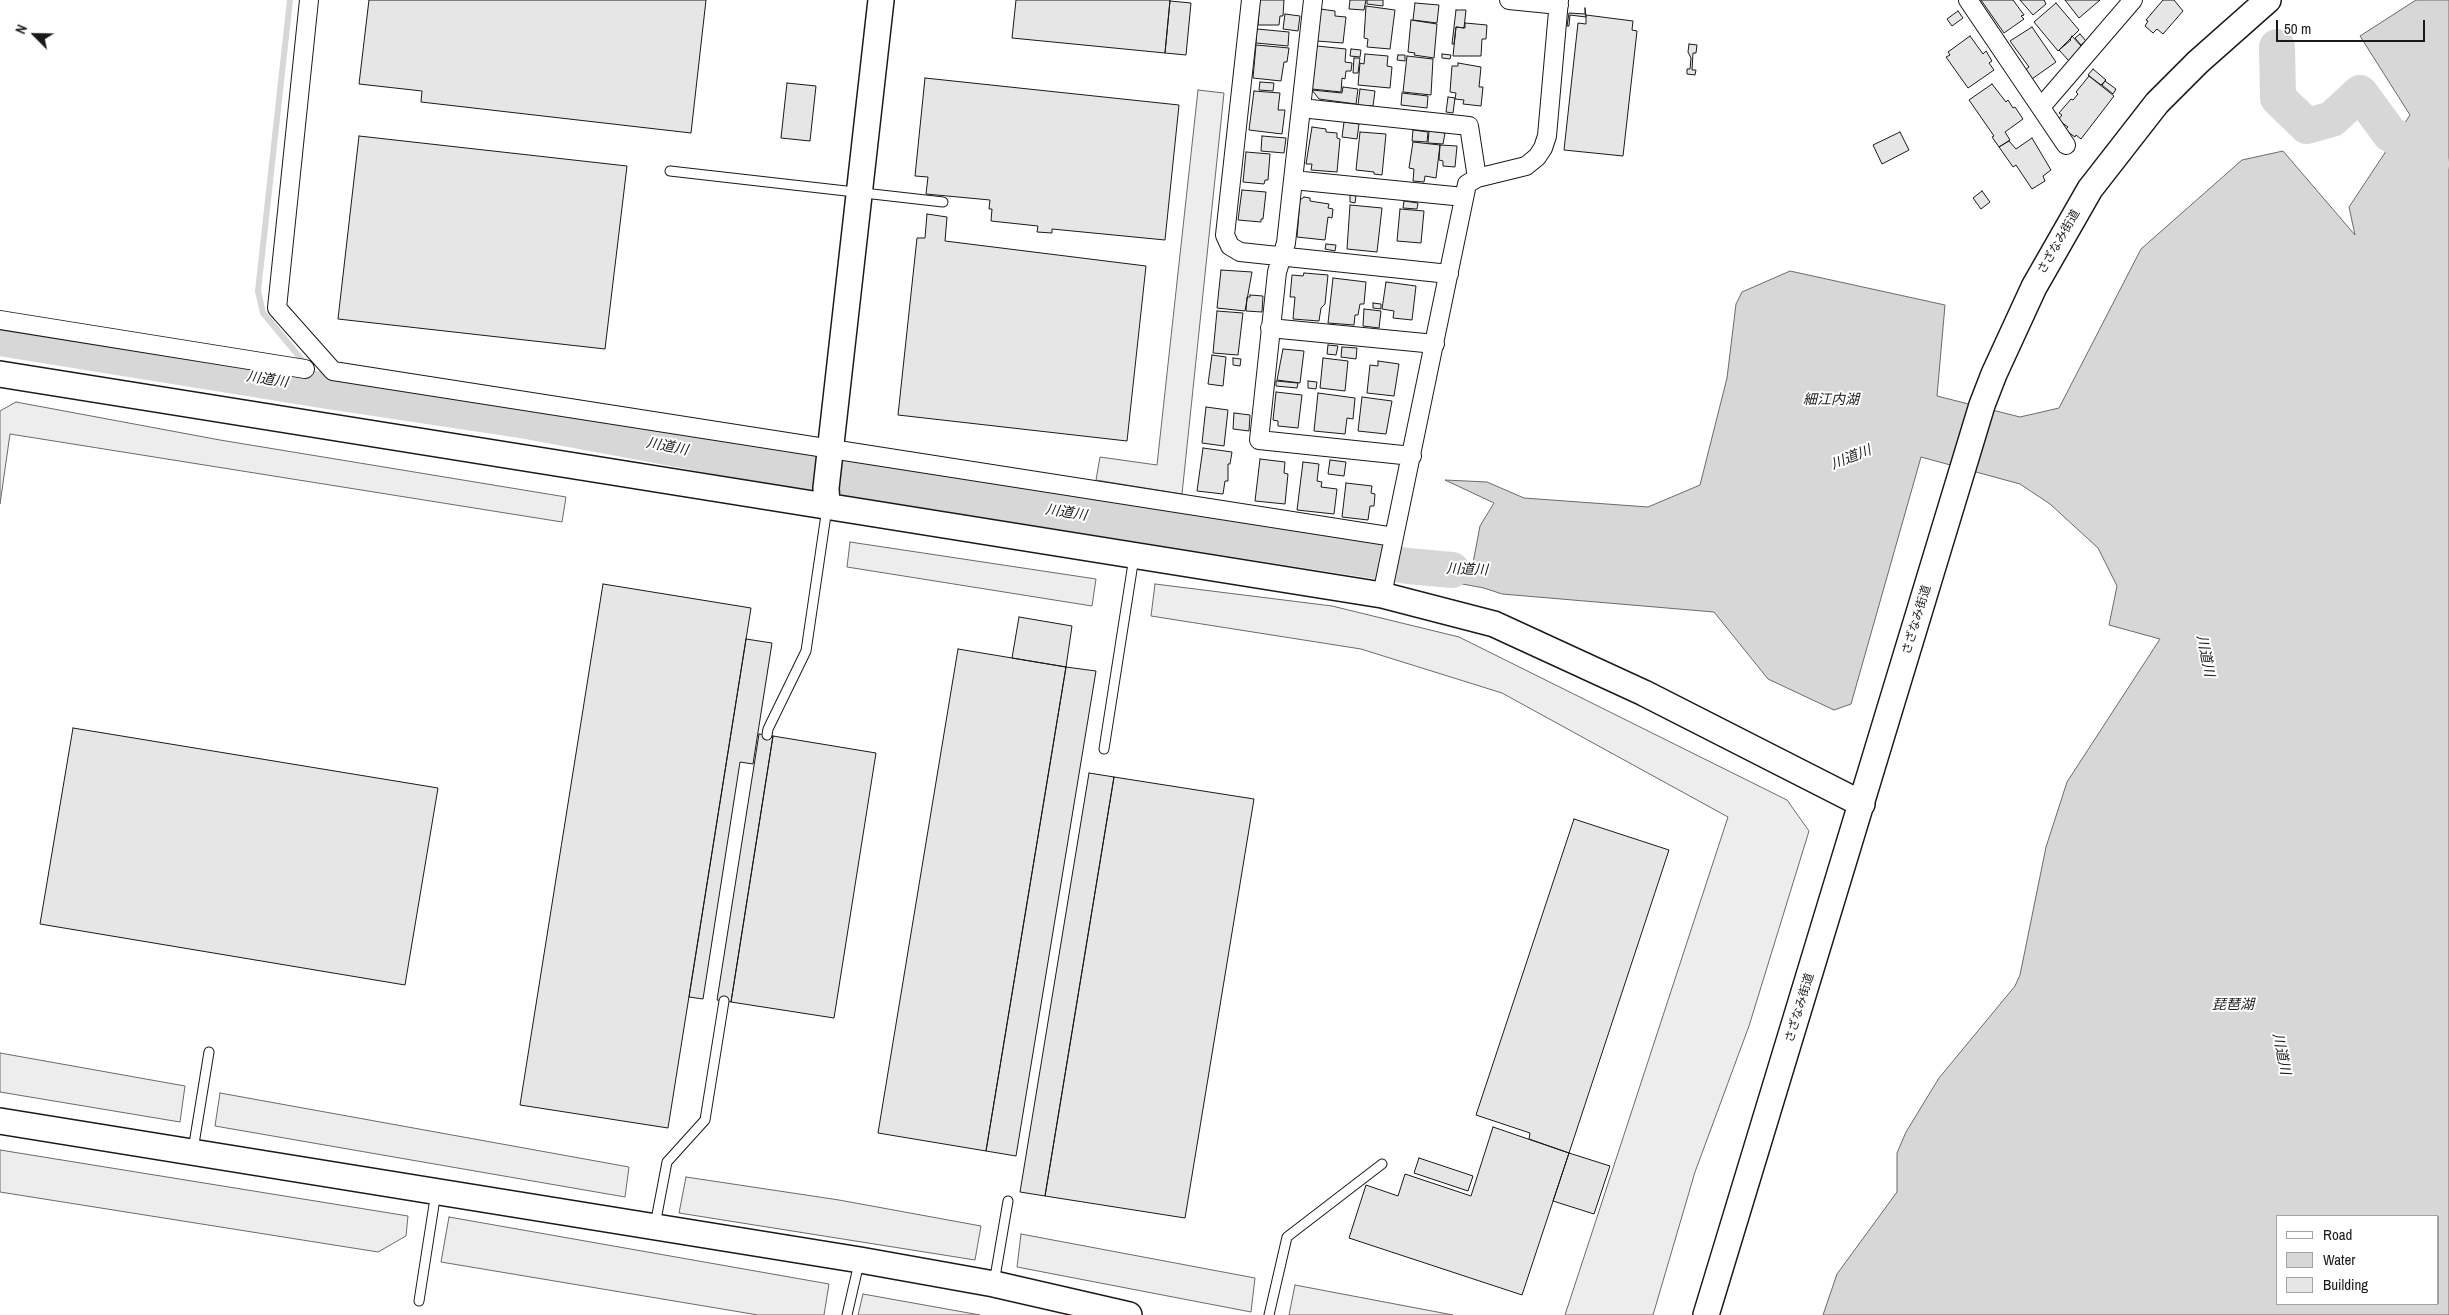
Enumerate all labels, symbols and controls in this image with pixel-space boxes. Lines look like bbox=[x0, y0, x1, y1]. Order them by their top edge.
north arrow bbox=[10, 10, 60, 60]
scale bar bbox=[2279, 10, 2428, 42]
text: 50 m bbox=[2284, 18, 2311, 39]
text: N bbox=[11, 22, 31, 36]
street label: さざなみ街道 bbox=[2035, 207, 2083, 277]
water label: 川道川 bbox=[245, 368, 289, 392]
water label: 細江内湖 bbox=[1803, 392, 1859, 408]
water label: 川道川 bbox=[645, 435, 689, 459]
water label: 川道川 bbox=[1828, 442, 1874, 474]
water label: 川道川 bbox=[1044, 501, 1088, 525]
water label: 川道川 bbox=[1446, 561, 1488, 579]
street label: さざなみ街道 bbox=[1900, 583, 1934, 657]
water label: 川道川 bbox=[2193, 634, 2217, 678]
street label: さざなみ街道 bbox=[1783, 971, 1817, 1045]
water label: 琵琶湖 bbox=[2212, 997, 2254, 1013]
water label: 川道川 bbox=[2269, 1032, 2293, 1076]
legend bbox=[2276, 1215, 2439, 1305]
text: Road bbox=[2323, 1224, 2352, 1245]
text: Water bbox=[2323, 1249, 2355, 1270]
text: Building bbox=[2323, 1274, 2368, 1295]

